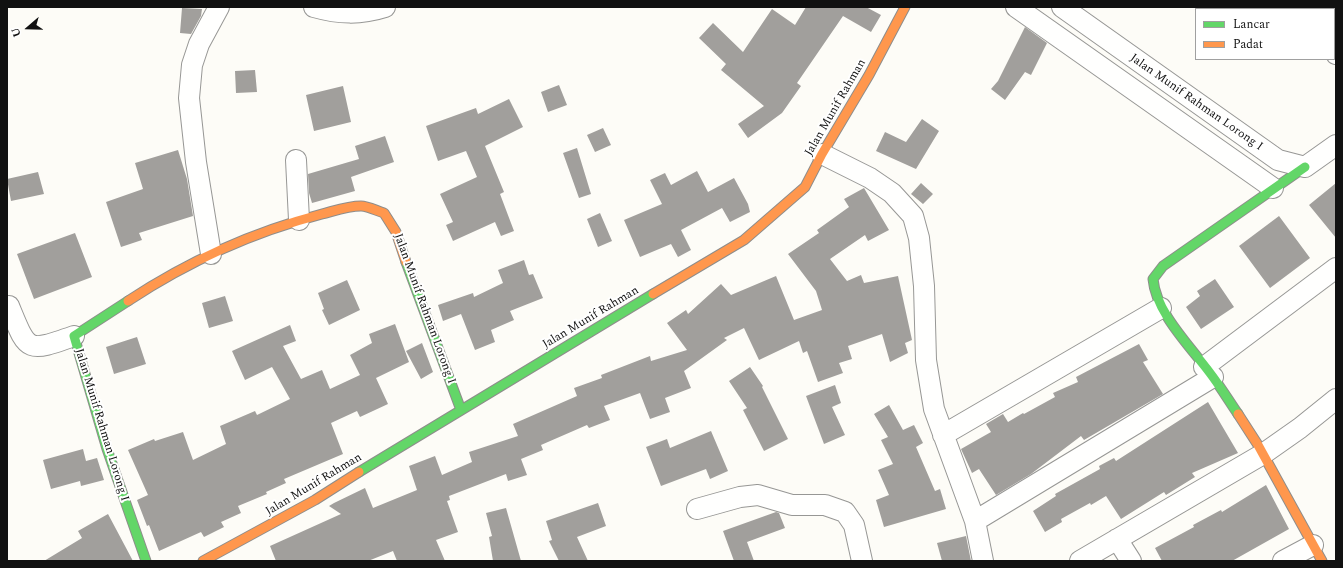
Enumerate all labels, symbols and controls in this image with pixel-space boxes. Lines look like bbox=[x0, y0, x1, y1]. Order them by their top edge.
north arrow bbox=[8, 8, 48, 48]
legend bbox=[1195, 8, 1335, 60]
text: Lancar bbox=[1233, 15, 1270, 34]
text: U bbox=[7, 25, 26, 40]
text: Padat bbox=[1233, 35, 1263, 54]
street label: Jalan Munif Rahman Lorong I bbox=[1127, 52, 1265, 154]
street label: Jalan Munif Rahman bbox=[802, 57, 870, 159]
street label: Jalan Munif Rahman Lorong I bbox=[390, 232, 458, 386]
street label: Jalan Munif Rahman bbox=[540, 284, 642, 352]
street label: Jalan Munif Rahman Lorong I bbox=[71, 347, 131, 503]
street label: Jalan Munif Rahman bbox=[263, 451, 365, 519]

